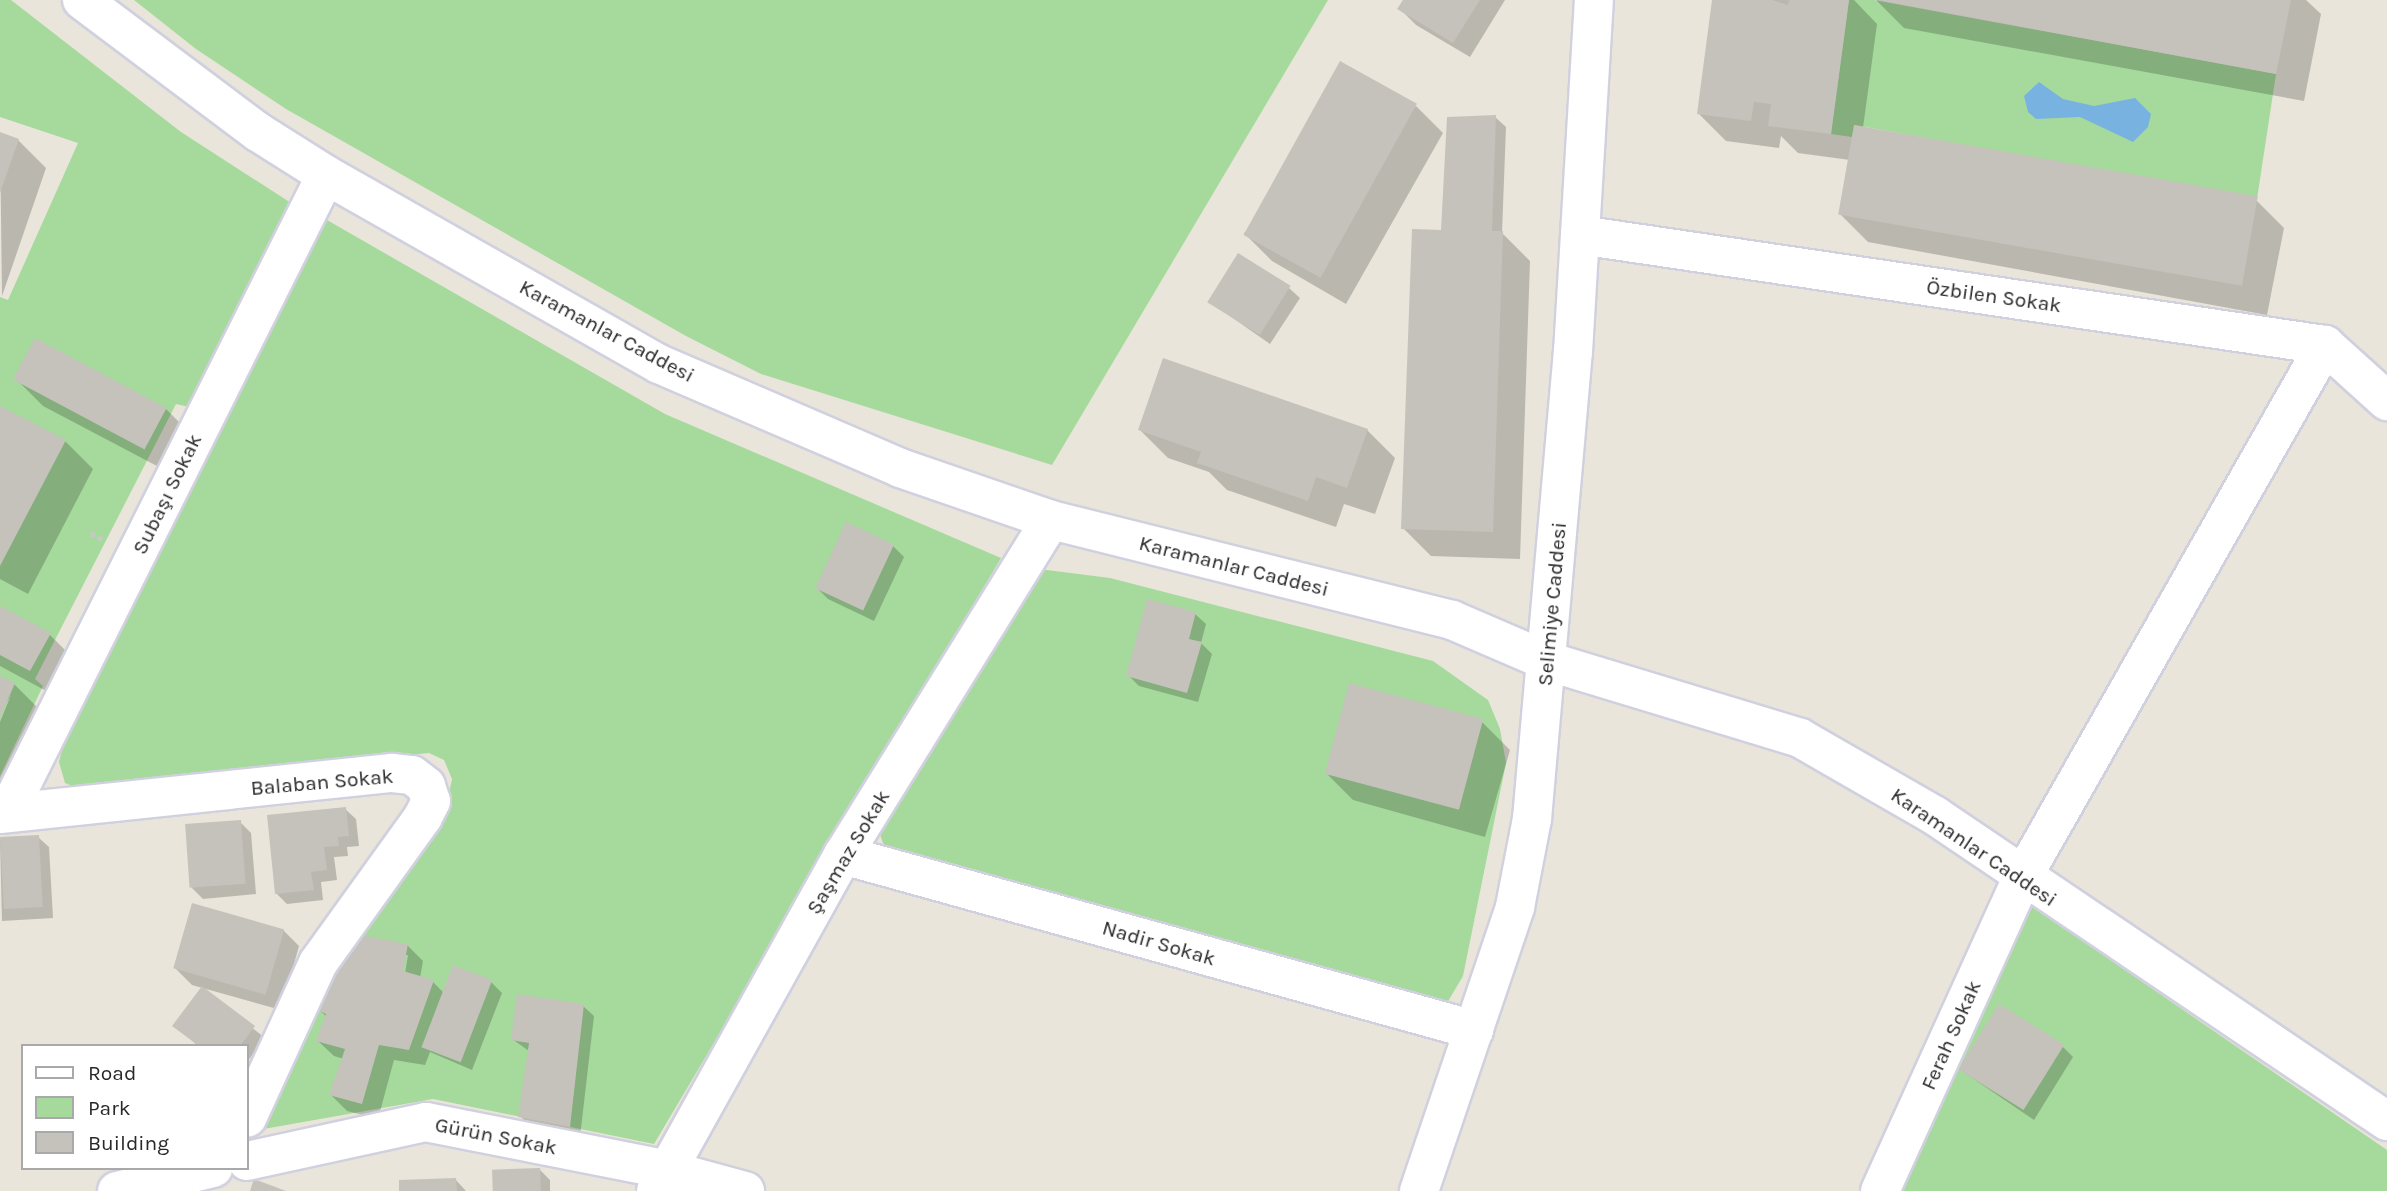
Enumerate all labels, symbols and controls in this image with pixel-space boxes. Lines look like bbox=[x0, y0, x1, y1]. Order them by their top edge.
street label: Karamanlar Caddesi bbox=[515, 274, 699, 388]
street label: Özbilen Sokak bbox=[1925, 274, 2063, 318]
street label: Subaşı Sokak bbox=[127, 430, 207, 558]
street label: Selimiye Caddesi bbox=[1532, 521, 1572, 687]
street label: Karamanlar Caddesi bbox=[1136, 530, 1332, 602]
street label: Balaban Sokak bbox=[250, 763, 394, 801]
street label: Karamanlar Caddesi bbox=[1886, 782, 2062, 912]
street label: Şaşmaz Sokak bbox=[801, 785, 895, 919]
street label: Nadir Sokak bbox=[1099, 915, 1219, 971]
street label: Ferah Sokak bbox=[1916, 976, 1986, 1094]
legend bbox=[21, 1044, 248, 1170]
text: Road bbox=[88, 1061, 136, 1085]
text: Park bbox=[88, 1096, 131, 1120]
street label: Gürün Sokak bbox=[433, 1112, 559, 1160]
text: Building bbox=[88, 1131, 169, 1155]

